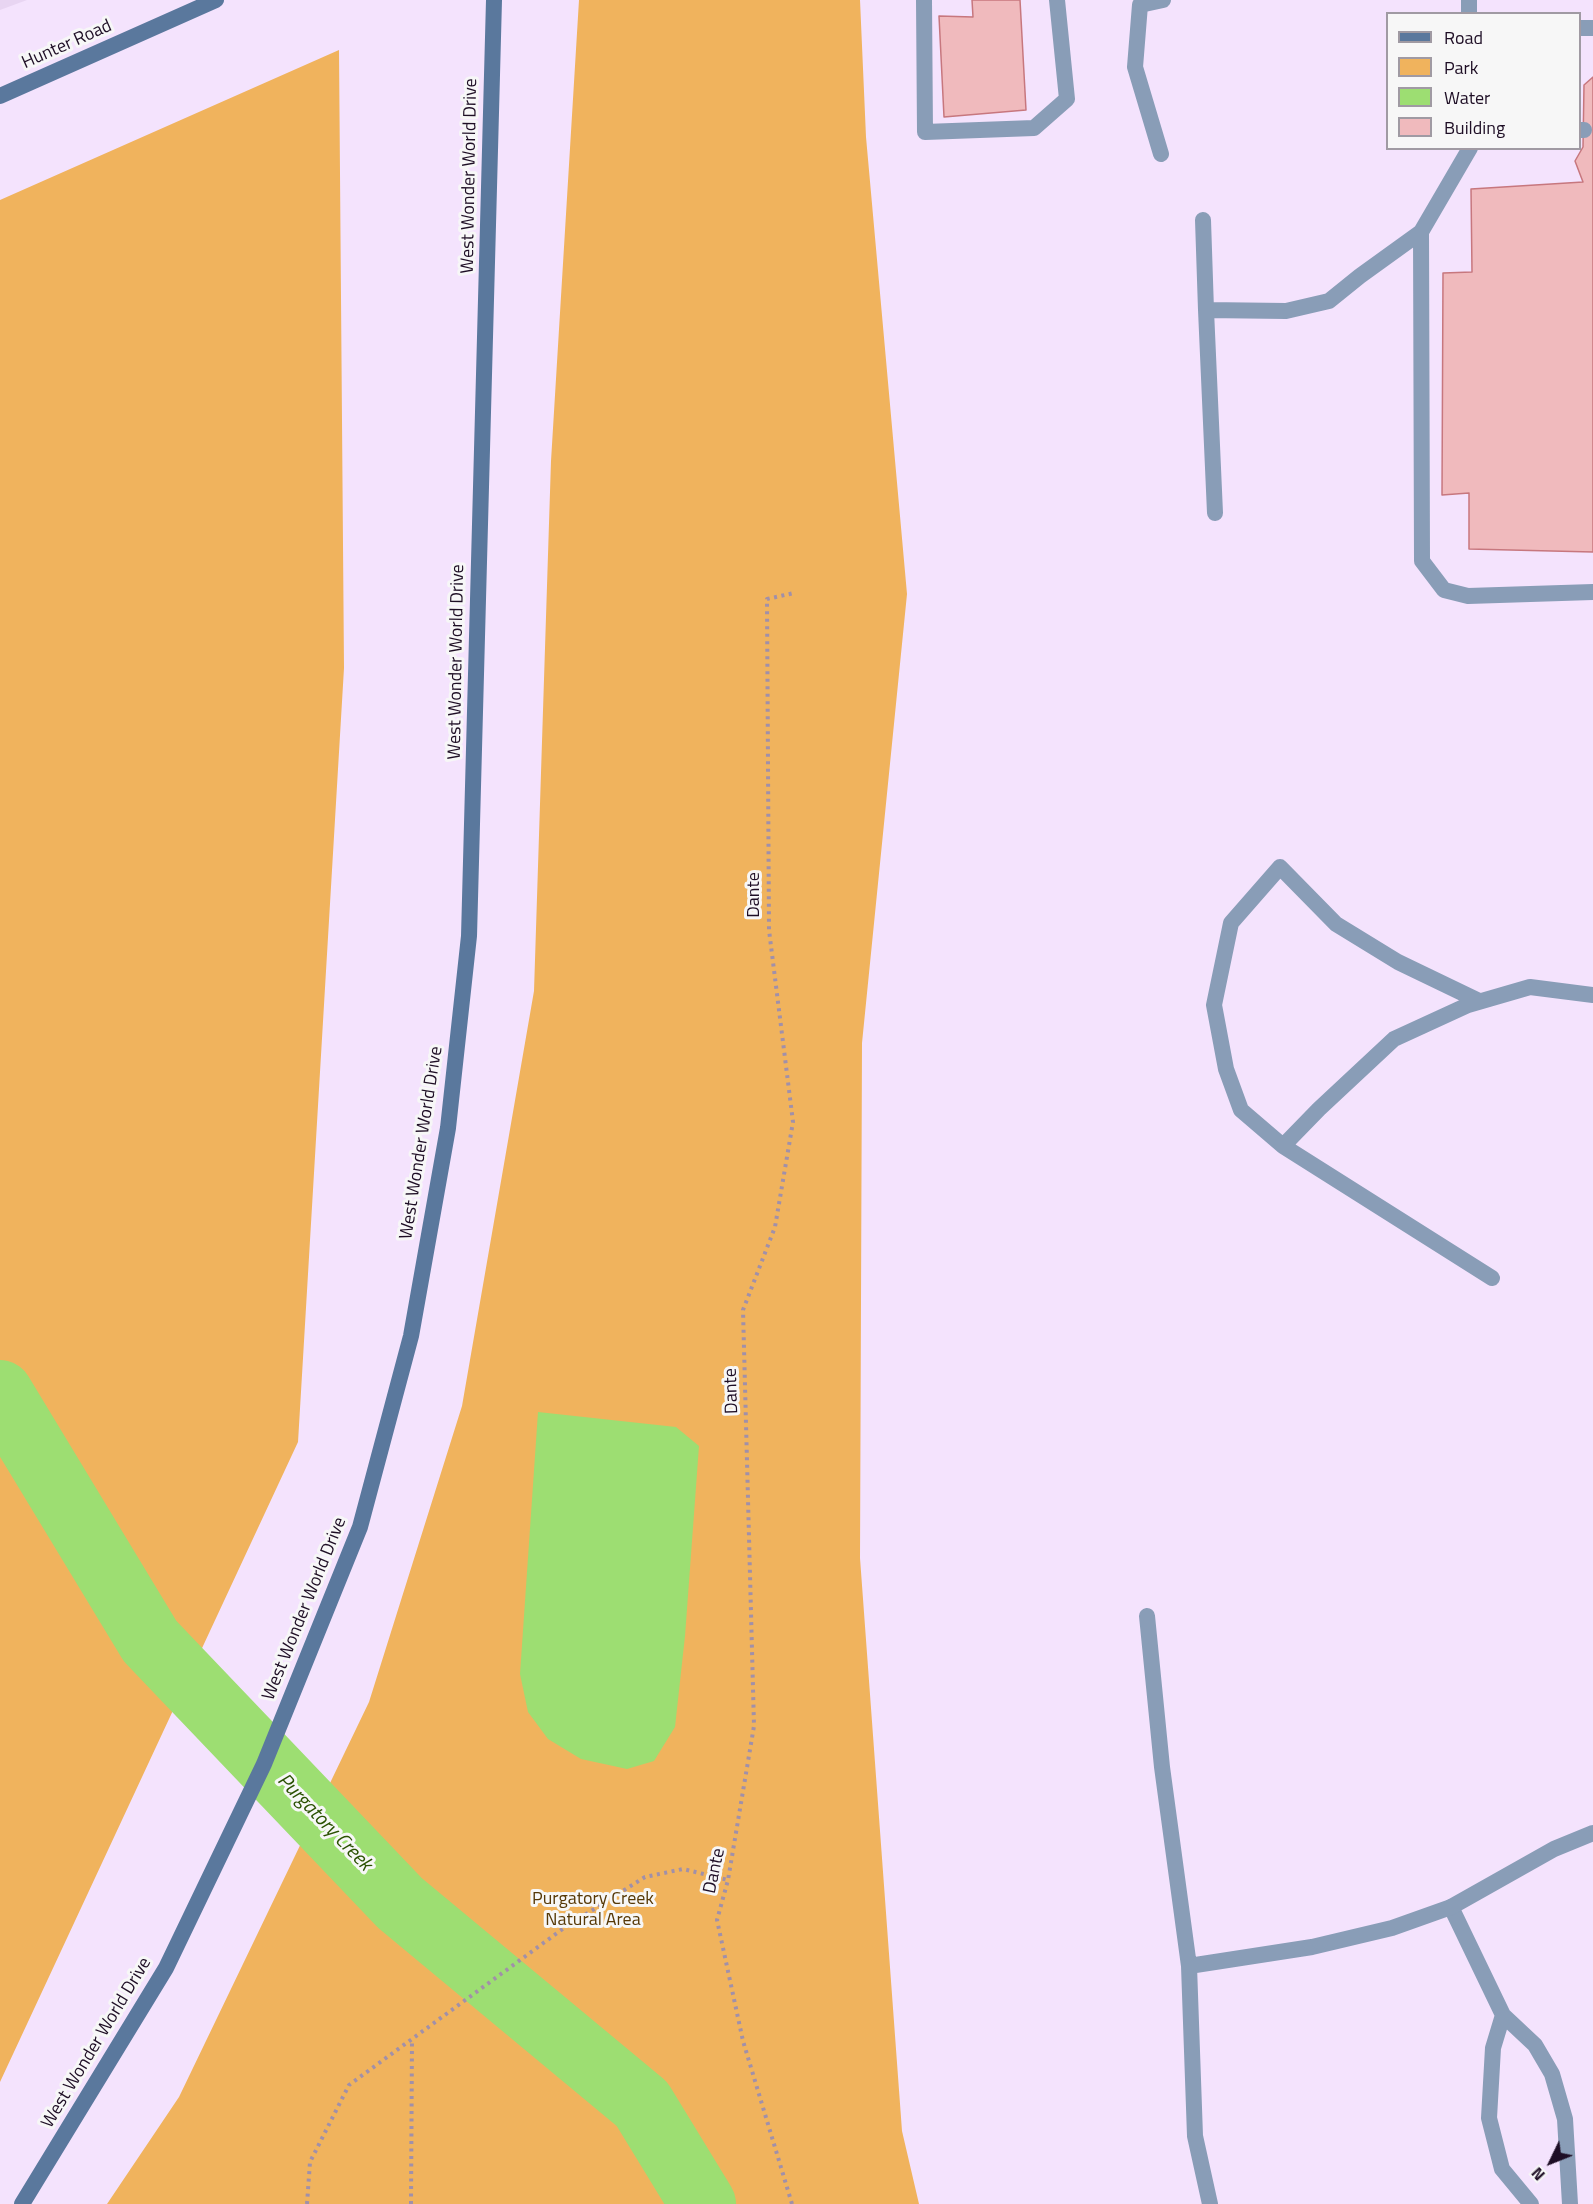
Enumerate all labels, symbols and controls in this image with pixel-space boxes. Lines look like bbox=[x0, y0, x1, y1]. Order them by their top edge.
legend bbox=[1386, 12, 1581, 150]
street label: Hunter Road bbox=[19, 16, 115, 74]
text: Road bbox=[1444, 24, 1483, 51]
text: Park bbox=[1444, 54, 1478, 81]
street label: West Wonder World Drive bbox=[457, 78, 483, 274]
text: Water bbox=[1444, 84, 1490, 111]
text: Building bbox=[1444, 114, 1505, 141]
street label: West Wonder World Drive bbox=[444, 564, 470, 760]
street label: Dante bbox=[744, 872, 766, 918]
street label: West Wonder World Drive bbox=[396, 1045, 448, 1241]
street label: Dante bbox=[720, 1368, 744, 1414]
street label: West Wonder World Drive bbox=[258, 1514, 352, 1704]
water label: Purgatory Creek bbox=[272, 1769, 376, 1877]
street label: Dante bbox=[700, 1846, 730, 1896]
park label: Purgatory Creek Natural Area bbox=[532, 1889, 654, 1932]
street label: West Wonder World Drive bbox=[37, 1954, 157, 2132]
north arrow bbox=[1521, 2132, 1581, 2192]
text: N bbox=[1525, 2162, 1550, 2187]

